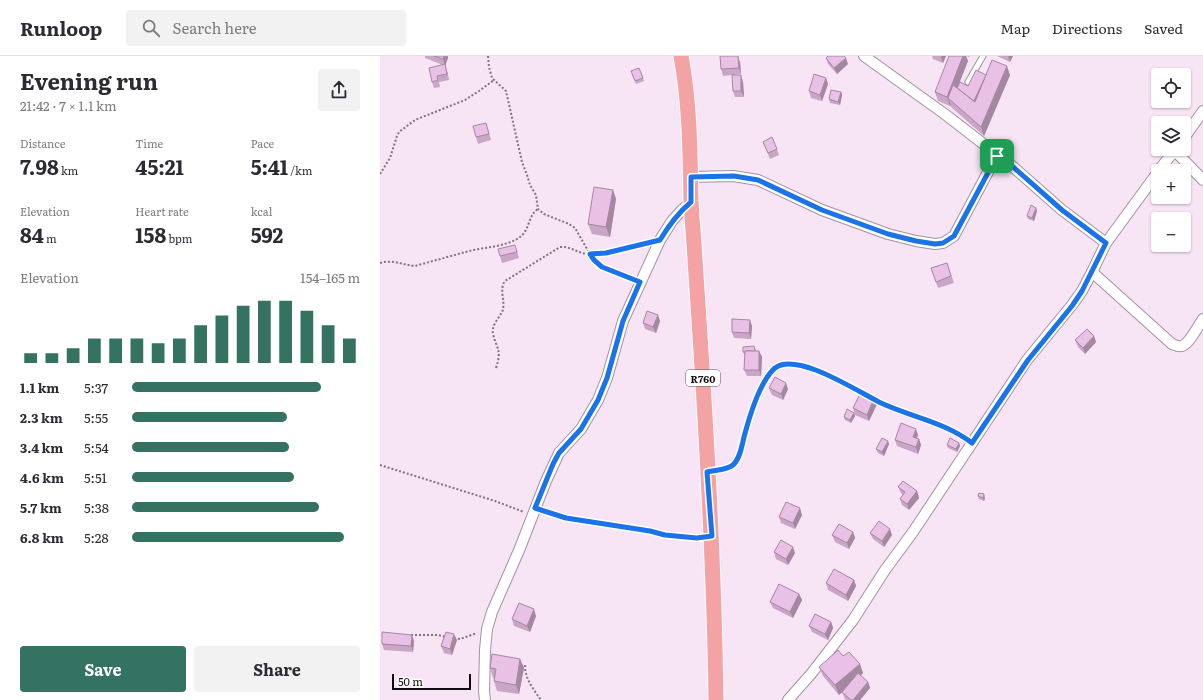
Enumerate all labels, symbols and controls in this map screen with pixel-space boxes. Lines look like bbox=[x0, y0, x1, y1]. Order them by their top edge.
search box bbox=[126, 10, 406, 46]
text: Runloop bbox=[20, 14, 102, 42]
text: Search here bbox=[172, 16, 257, 39]
icon: search bbox=[140, 17, 162, 39]
text: Map bbox=[1000, 18, 1030, 38]
text: Directions bbox=[1052, 18, 1122, 38]
text: Saved bbox=[1144, 18, 1183, 38]
text: Evening run bbox=[20, 64, 158, 97]
map controls bbox=[1151, 68, 1191, 252]
button: locate bbox=[1151, 68, 1191, 108]
button: share bbox=[318, 69, 360, 111]
text: 21:42 · 7 × 1.1 km bbox=[20, 96, 117, 115]
button: layers bbox=[1151, 116, 1191, 156]
text: Distance bbox=[20, 135, 65, 151]
text: Time bbox=[135, 135, 163, 151]
text: Pace bbox=[251, 135, 274, 151]
pin bbox=[980, 139, 1014, 173]
icon: arrive bbox=[986, 145, 1008, 167]
text: 7.98 bbox=[20, 151, 59, 181]
text: 45:21 bbox=[135, 151, 184, 181]
text: 5:41 bbox=[251, 151, 288, 181]
text: km bbox=[59, 162, 78, 178]
text: /km bbox=[288, 162, 312, 178]
button: + bbox=[1151, 164, 1191, 204]
text: Elevation bbox=[20, 203, 70, 219]
text: Heart rate bbox=[135, 203, 189, 219]
text: kcal bbox=[251, 203, 272, 219]
button: − bbox=[1151, 212, 1191, 252]
text: 84 bbox=[20, 219, 44, 249]
text: 158 bbox=[135, 219, 166, 249]
text: 592 bbox=[251, 219, 283, 249]
text: m bbox=[44, 230, 57, 246]
text: bpm bbox=[166, 230, 192, 246]
text: Elevation bbox=[20, 268, 79, 287]
text: 154–165 m bbox=[300, 268, 360, 287]
road number: R760 bbox=[686, 370, 720, 386]
text: 1.1 km bbox=[20, 378, 59, 397]
text: 5:37 bbox=[84, 378, 108, 397]
text: 2.3 km bbox=[20, 408, 63, 427]
text: 5:55 bbox=[84, 408, 108, 427]
text: 3.4 km bbox=[20, 438, 63, 457]
text: 5:54 bbox=[84, 438, 109, 457]
text: 4.6 km bbox=[20, 468, 64, 487]
text: 5:51 bbox=[84, 468, 107, 487]
text: 5.7 km bbox=[20, 498, 62, 517]
text: 5:38 bbox=[84, 498, 109, 517]
text: 6.8 km bbox=[20, 528, 64, 547]
text: 5:28 bbox=[84, 528, 109, 547]
button: Save bbox=[20, 646, 186, 692]
button: Share bbox=[194, 646, 360, 692]
scale bar bbox=[392, 672, 471, 691]
text: 50 m bbox=[398, 673, 423, 689]

